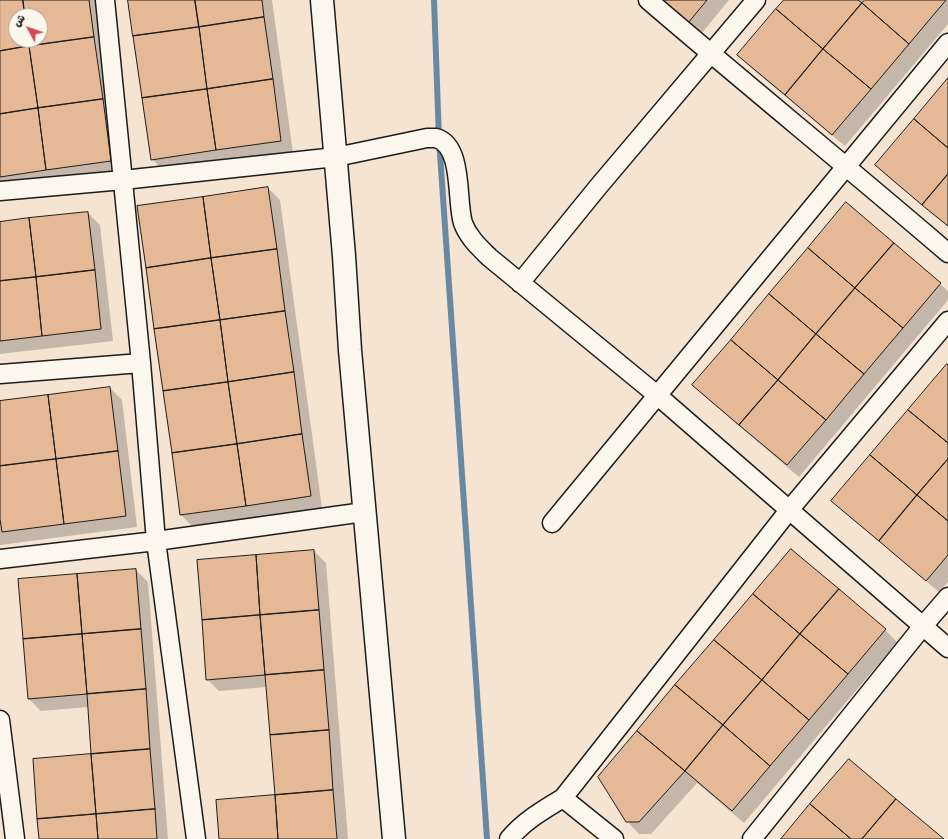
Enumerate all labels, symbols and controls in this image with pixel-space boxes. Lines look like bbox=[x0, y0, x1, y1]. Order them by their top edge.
north arrow bbox=[8, 8, 48, 48]
text: ش bbox=[10, 12, 28, 29]

